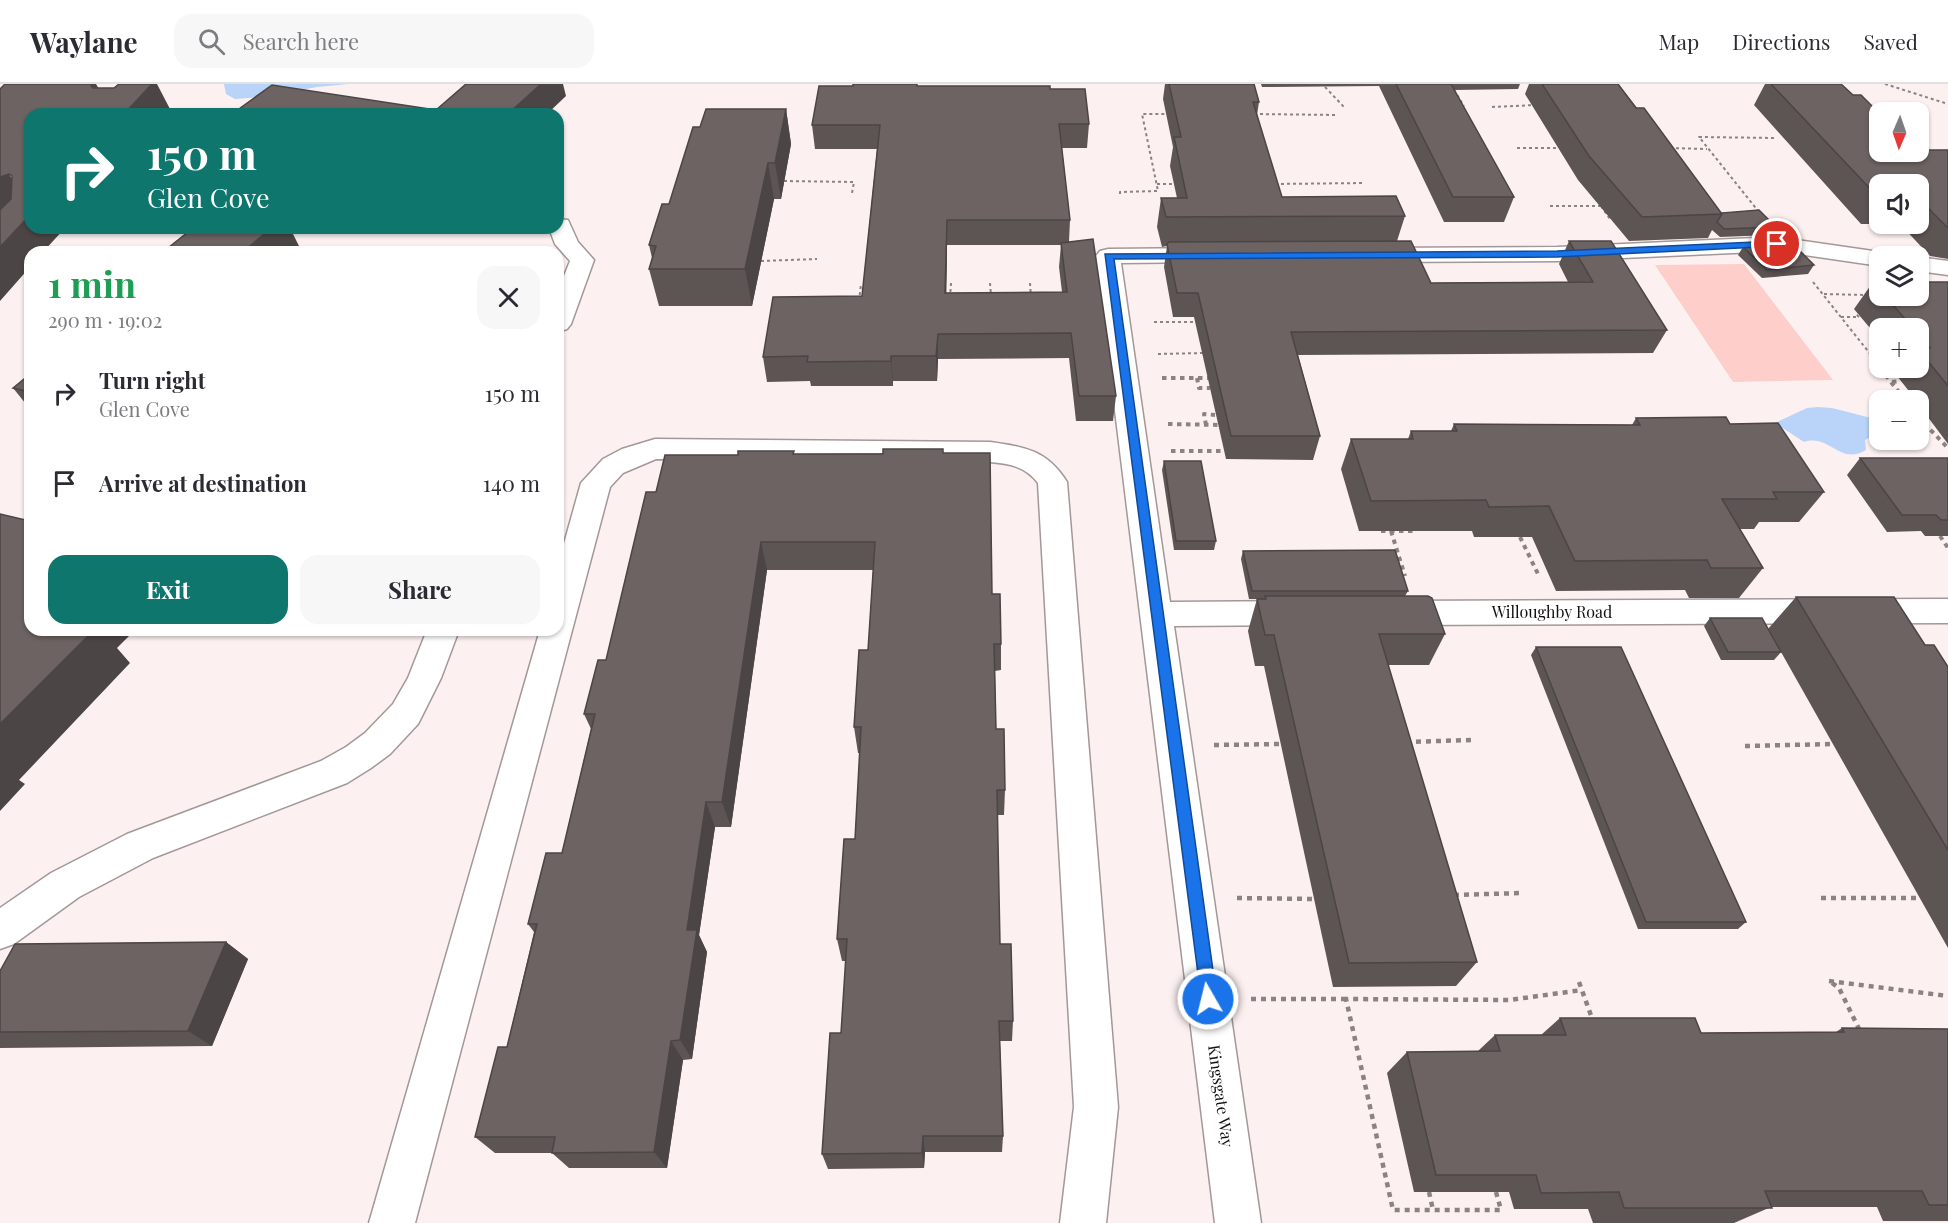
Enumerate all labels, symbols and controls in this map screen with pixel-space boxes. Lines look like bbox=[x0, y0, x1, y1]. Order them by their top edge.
search box bbox=[174, 14, 594, 68]
text: Waylane bbox=[30, 23, 138, 60]
icon: search bbox=[195, 25, 228, 58]
text: Search here bbox=[243, 26, 359, 56]
text: Map bbox=[1658, 27, 1699, 55]
text: Directions bbox=[1732, 27, 1830, 55]
text: Saved bbox=[1863, 27, 1918, 55]
north arrow bbox=[1869, 102, 1929, 162]
map controls bbox=[1869, 102, 1929, 450]
text: 150 m bbox=[147, 125, 257, 181]
icon: right bbox=[48, 132, 126, 210]
button: sound bbox=[1869, 174, 1929, 234]
text: Glen Cove bbox=[147, 179, 270, 215]
pin bbox=[1751, 218, 1802, 269]
icon: arrive bbox=[1760, 227, 1793, 260]
button: layers bbox=[1869, 246, 1929, 306]
text: 1 min bbox=[48, 259, 136, 307]
button: close bbox=[477, 266, 540, 329]
text: 290 m · 19:02 bbox=[48, 306, 162, 333]
button: + bbox=[1869, 318, 1929, 378]
text: Turn right bbox=[99, 365, 205, 395]
icon: right bbox=[48, 377, 81, 410]
text: 150 m bbox=[485, 378, 540, 408]
button: − bbox=[1869, 390, 1929, 450]
text: Glen Cove bbox=[99, 395, 190, 422]
icon: arrive bbox=[48, 467, 81, 500]
text: Arrive at destination bbox=[99, 468, 307, 498]
text: 140 m bbox=[483, 468, 540, 498]
button: Exit bbox=[48, 555, 288, 624]
button: Share bbox=[300, 555, 540, 624]
street label: Willoughby Road bbox=[1491, 601, 1612, 622]
position arrow bbox=[1176, 967, 1240, 1031]
street label: Kingsgate Way bbox=[1204, 1043, 1239, 1148]

